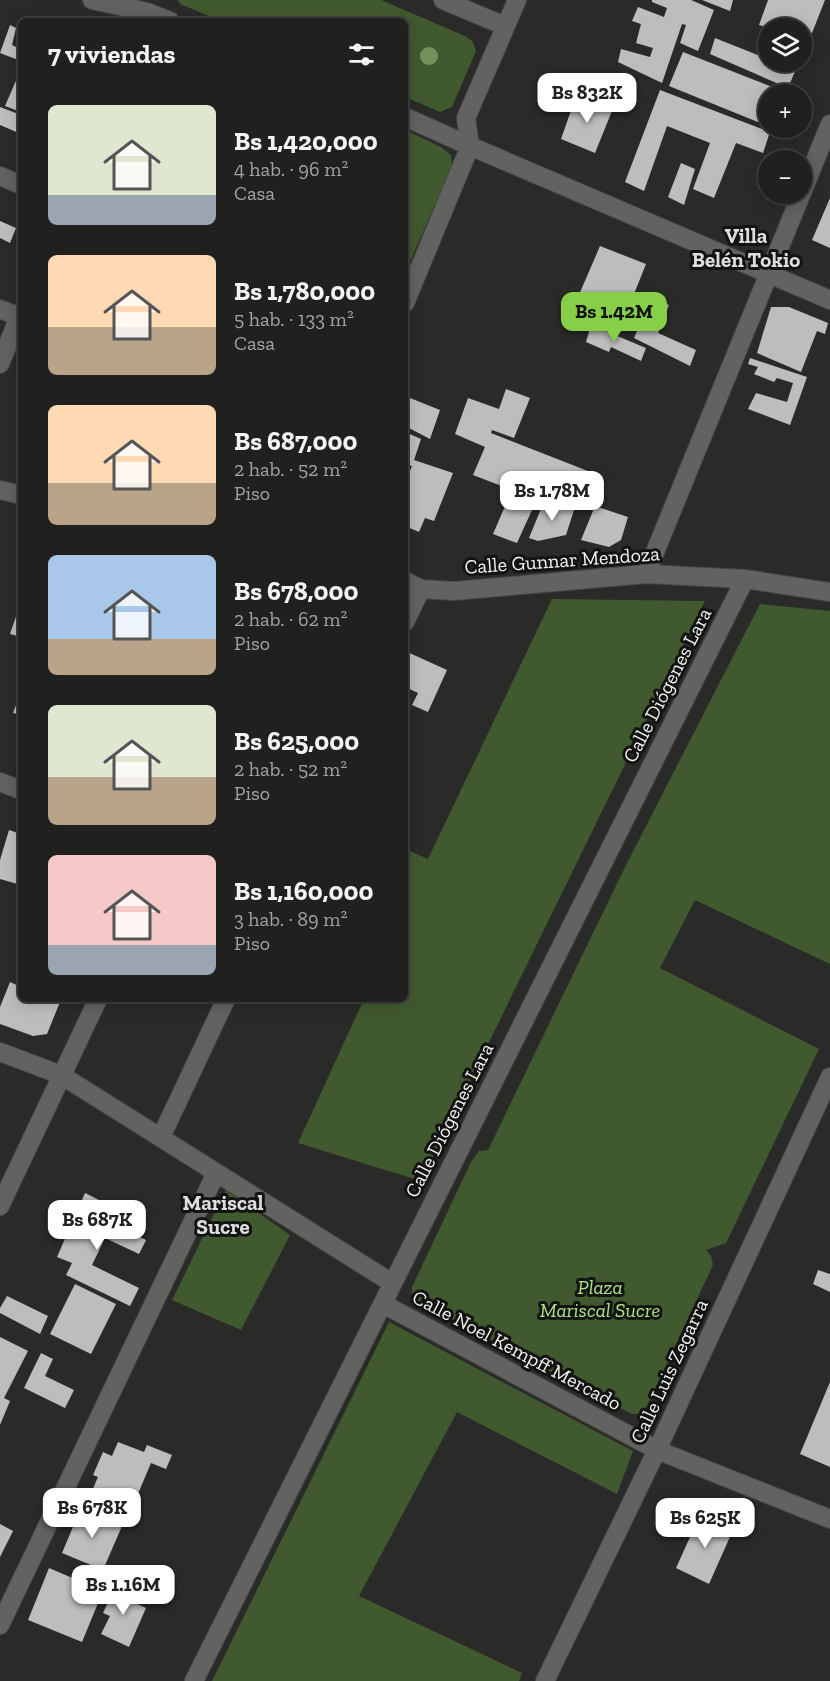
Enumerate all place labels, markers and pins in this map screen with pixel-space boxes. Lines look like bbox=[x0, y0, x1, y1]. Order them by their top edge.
pin: Bs 832K bbox=[532, 73, 642, 124]
pin: Bs 1.42M bbox=[552, 292, 676, 343]
pin: Bs 1.78M bbox=[490, 471, 614, 522]
pin: Bs 687K bbox=[42, 1200, 152, 1251]
pin: Bs 678K bbox=[37, 1488, 147, 1539]
pin: Bs 625K bbox=[650, 1498, 760, 1549]
pin: Bs 1.16M bbox=[61, 1565, 185, 1616]

